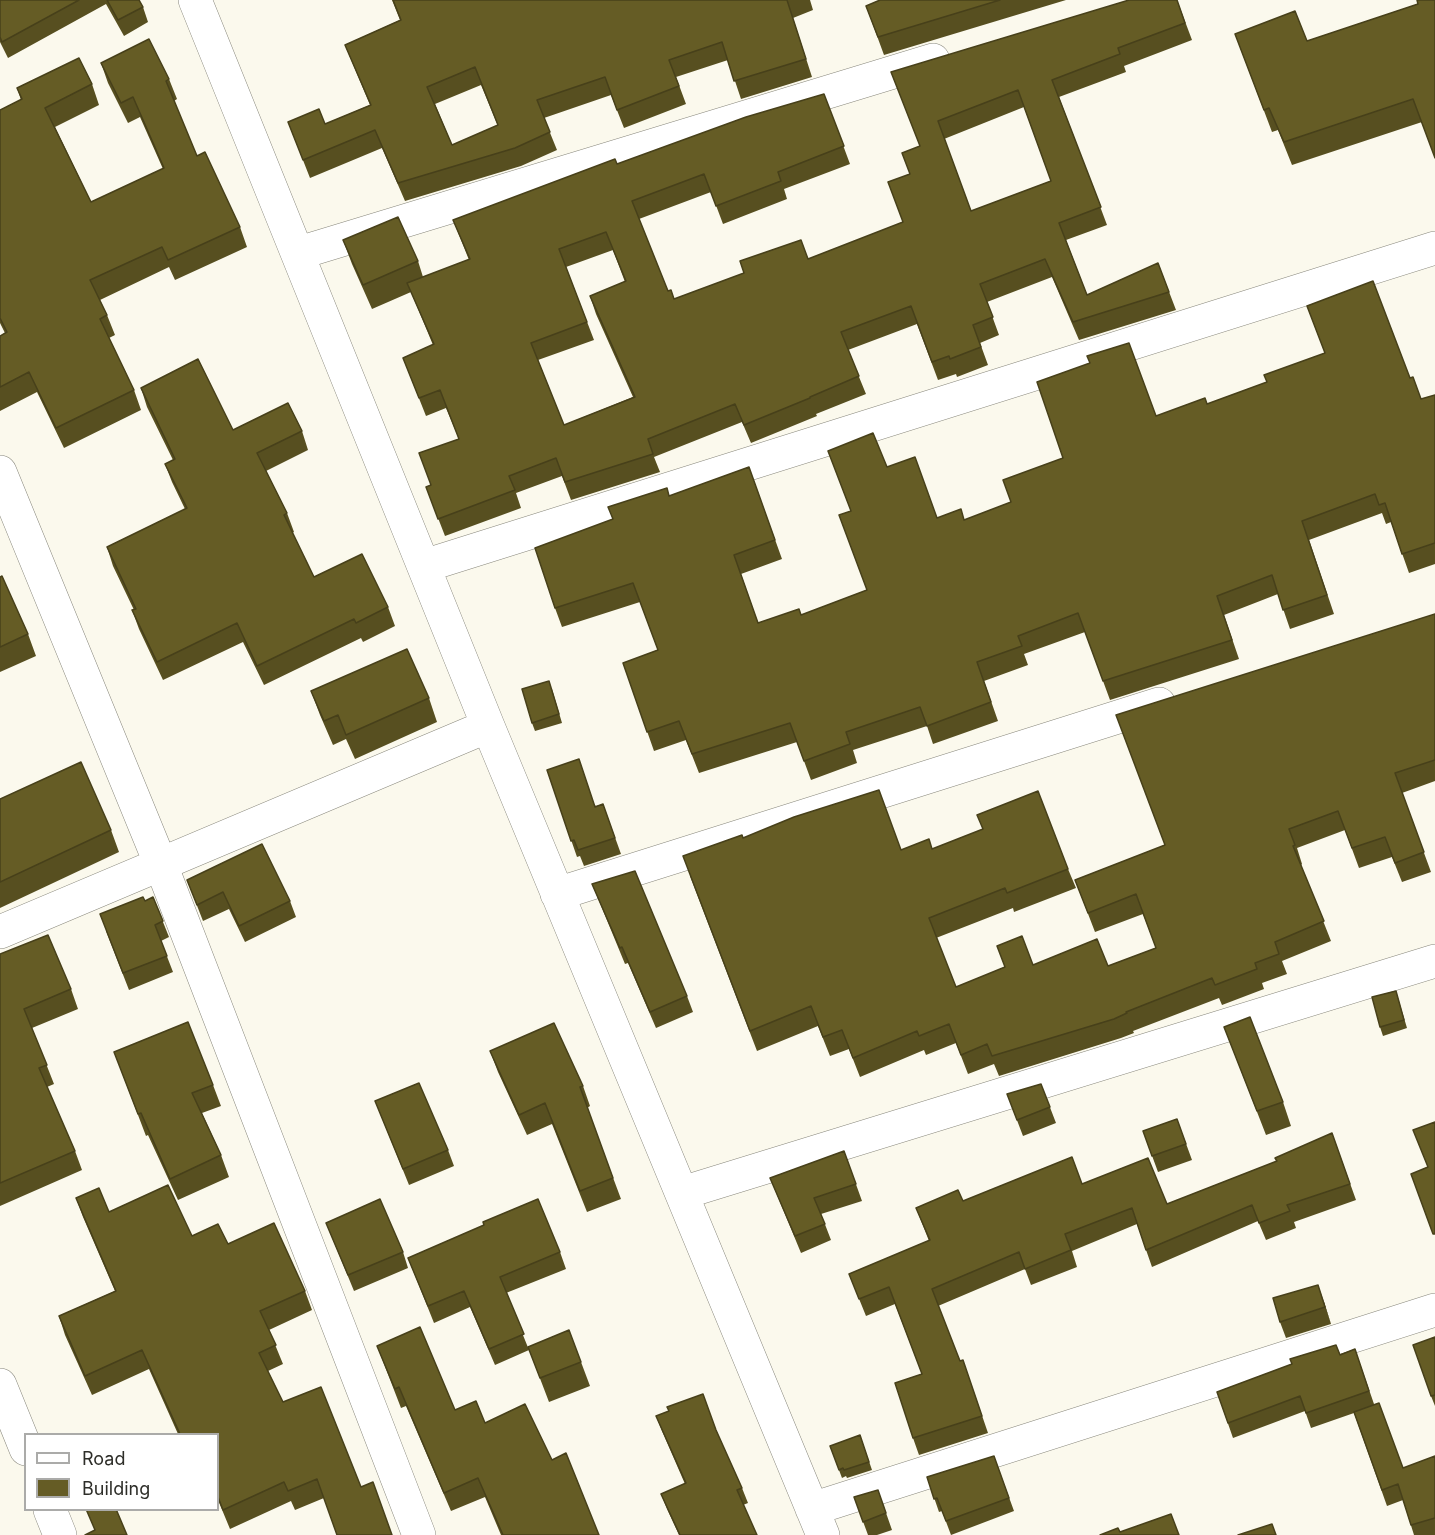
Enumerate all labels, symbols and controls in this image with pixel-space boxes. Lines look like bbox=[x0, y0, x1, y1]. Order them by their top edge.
legend bbox=[24, 1433, 219, 1511]
text: Road bbox=[82, 1448, 125, 1469]
text: Building bbox=[82, 1478, 150, 1499]

